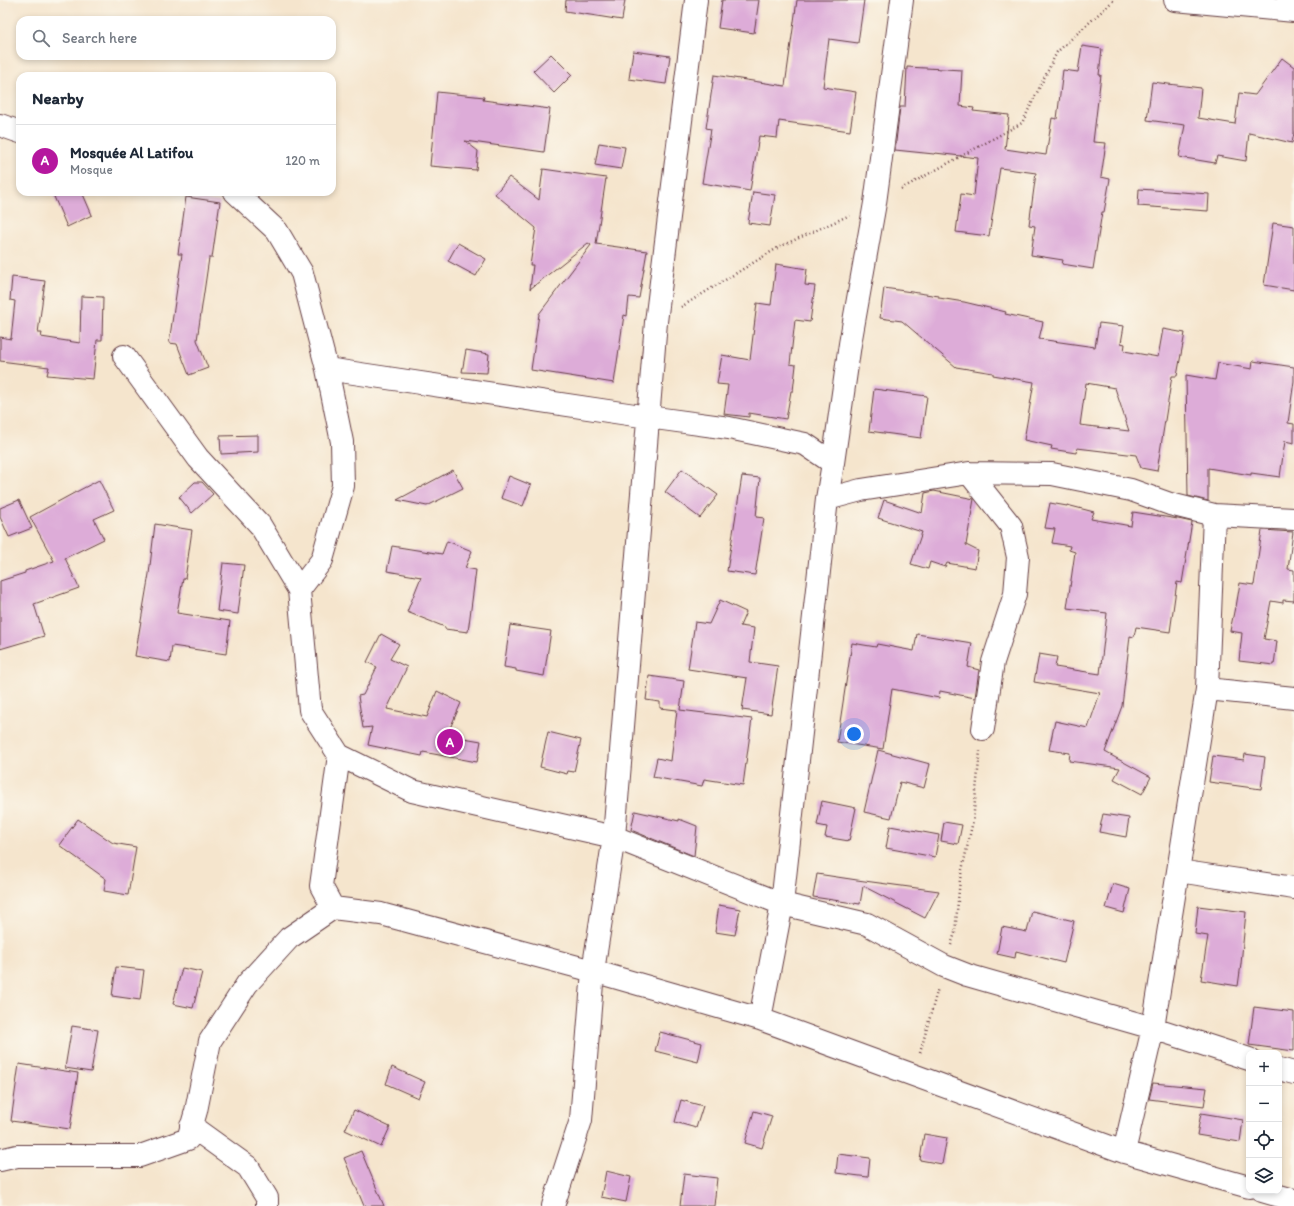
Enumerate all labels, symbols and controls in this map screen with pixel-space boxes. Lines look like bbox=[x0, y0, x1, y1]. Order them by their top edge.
search box bbox=[16, 16, 336, 60]
icon: search bbox=[30, 27, 52, 49]
text: Search here bbox=[62, 29, 137, 47]
text: Nearby bbox=[32, 88, 84, 108]
text: Mosquée Al Latifou bbox=[70, 144, 193, 162]
text: A bbox=[41, 153, 49, 168]
text: 120 m bbox=[285, 153, 320, 168]
text: Mosque bbox=[70, 162, 113, 177]
your location bbox=[844, 724, 864, 744]
pin: A bbox=[437, 727, 463, 757]
map controls bbox=[1246, 1050, 1282, 1194]
button: + bbox=[1246, 1050, 1282, 1086]
button: − bbox=[1246, 1086, 1282, 1122]
button: locate bbox=[1246, 1122, 1282, 1158]
button: layers bbox=[1246, 1158, 1282, 1194]

